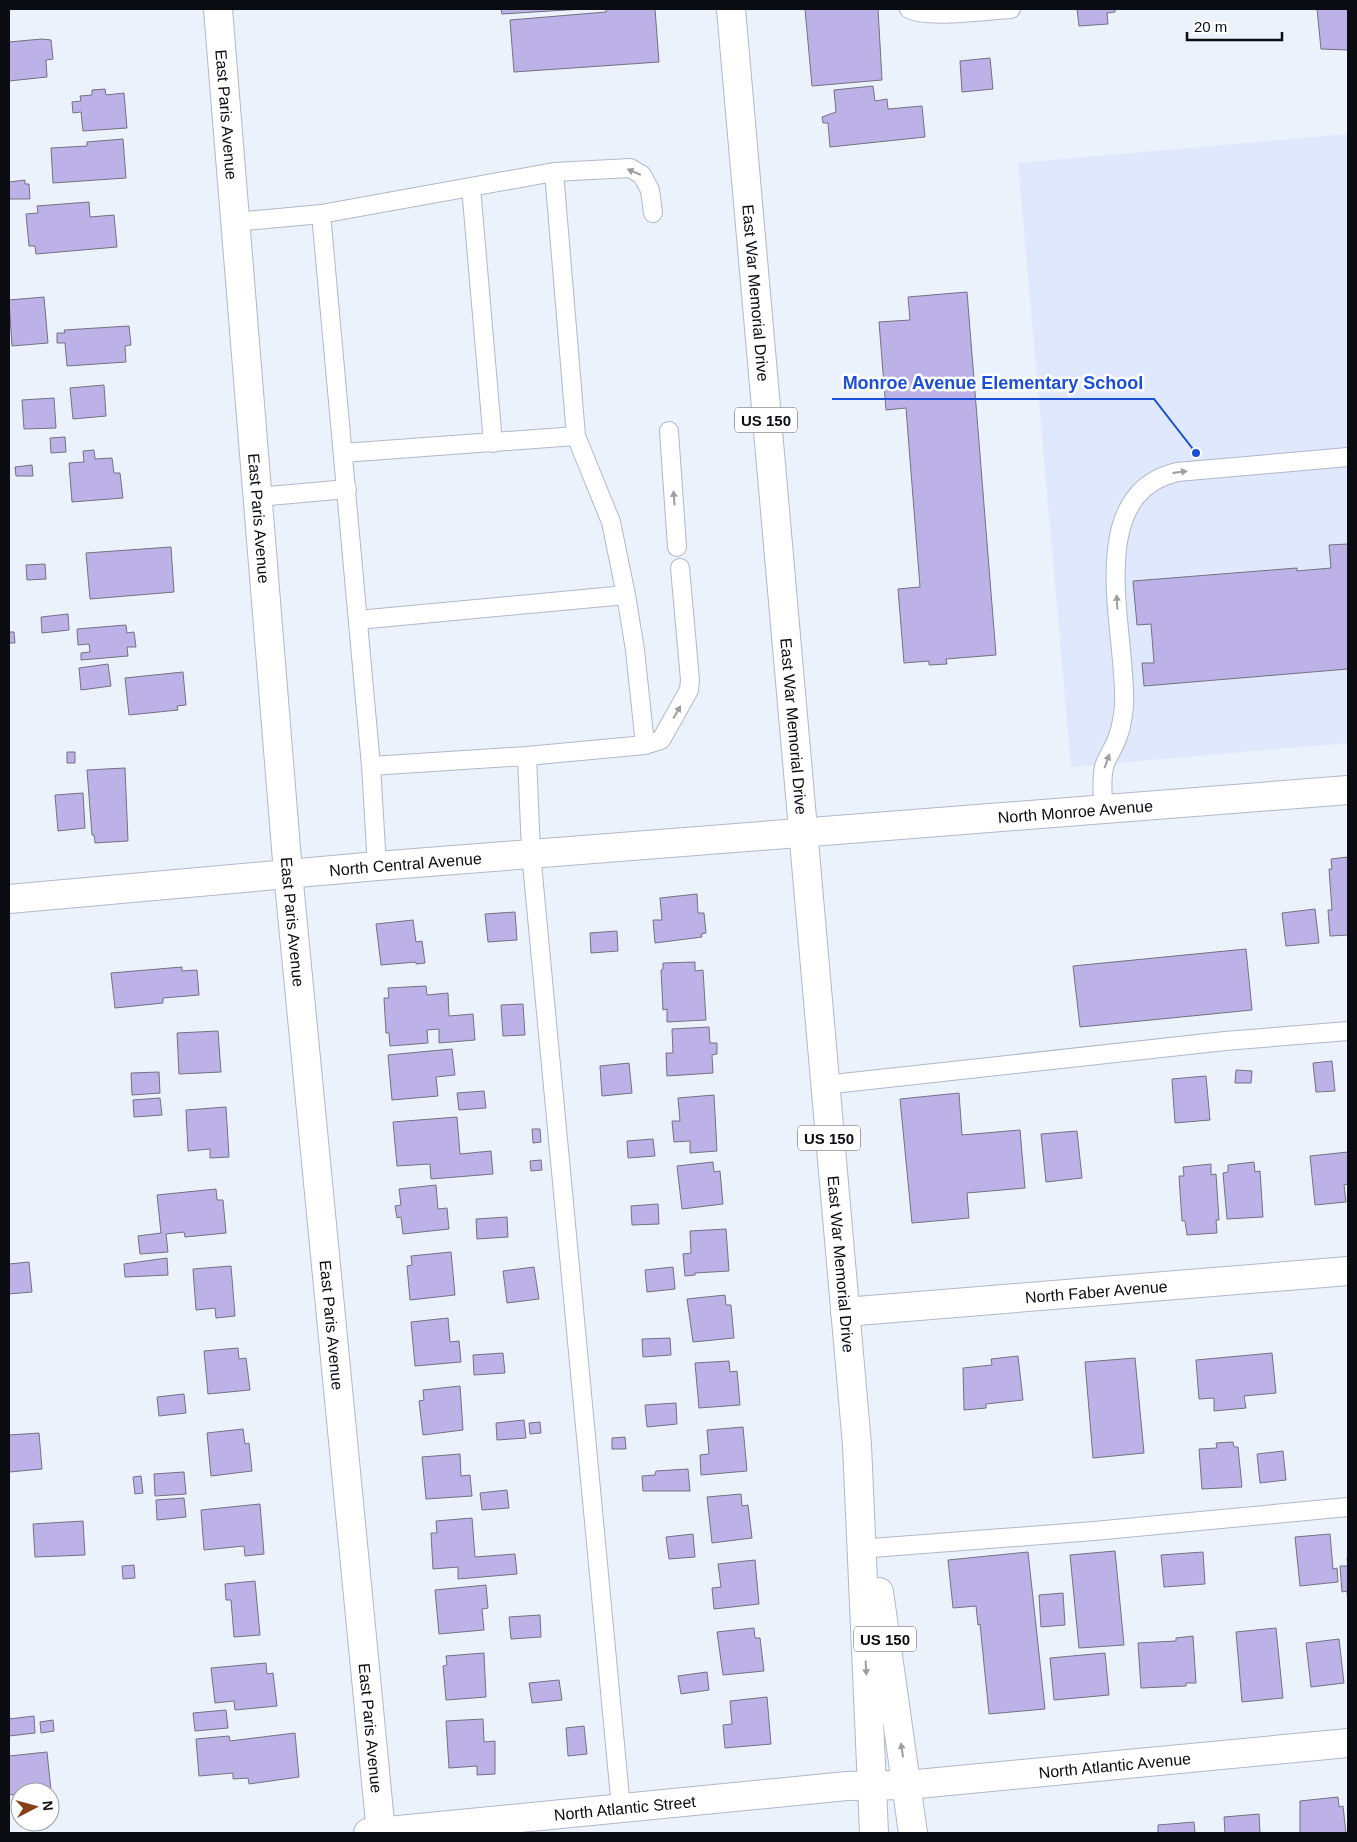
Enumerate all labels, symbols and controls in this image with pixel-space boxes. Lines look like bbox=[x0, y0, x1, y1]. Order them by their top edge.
scale bar bbox=[1187, 10, 1282, 42]
text: 20 m bbox=[1194, 18, 1227, 35]
street label: East Paris Avenue bbox=[213, 49, 240, 180]
one-way arrow bbox=[627, 167, 641, 175]
street label: East War Memorial Drive bbox=[740, 204, 772, 382]
callout: Monroe Avenue Elementary School bbox=[832, 366, 1154, 399]
text: Monroe Avenue Elementary School bbox=[843, 373, 1143, 393]
road number: US 150 bbox=[735, 408, 797, 432]
street label: East Paris Avenue bbox=[246, 453, 273, 584]
one-way arrow bbox=[1173, 468, 1189, 476]
one-way arrow bbox=[669, 490, 677, 506]
one-way arrow bbox=[1112, 594, 1120, 610]
street label: East War Memorial Drive bbox=[778, 637, 810, 815]
one-way arrow bbox=[672, 706, 681, 719]
one-way arrow bbox=[1103, 753, 1111, 768]
street label: North Monroe Avenue bbox=[997, 797, 1154, 826]
street label: North Central Avenue bbox=[329, 849, 482, 879]
street label: East Paris Avenue bbox=[278, 856, 308, 988]
road number: US 150 bbox=[798, 1126, 860, 1150]
street label: East War Memorial Drive bbox=[825, 1175, 857, 1353]
street label: East Paris Avenue bbox=[317, 1259, 347, 1391]
street label: North Faber Avenue bbox=[1024, 1277, 1168, 1306]
road number: US 150 bbox=[854, 1626, 916, 1652]
one-way arrow bbox=[863, 1660, 871, 1676]
street label: East Paris Avenue bbox=[356, 1662, 386, 1794]
one-way arrow bbox=[897, 1742, 905, 1758]
street label: North Atlantic Avenue bbox=[1038, 1749, 1192, 1781]
north arrow bbox=[10, 1782, 60, 1832]
street label: North Atlantic Street bbox=[553, 1792, 697, 1823]
text: N bbox=[39, 1800, 56, 1812]

